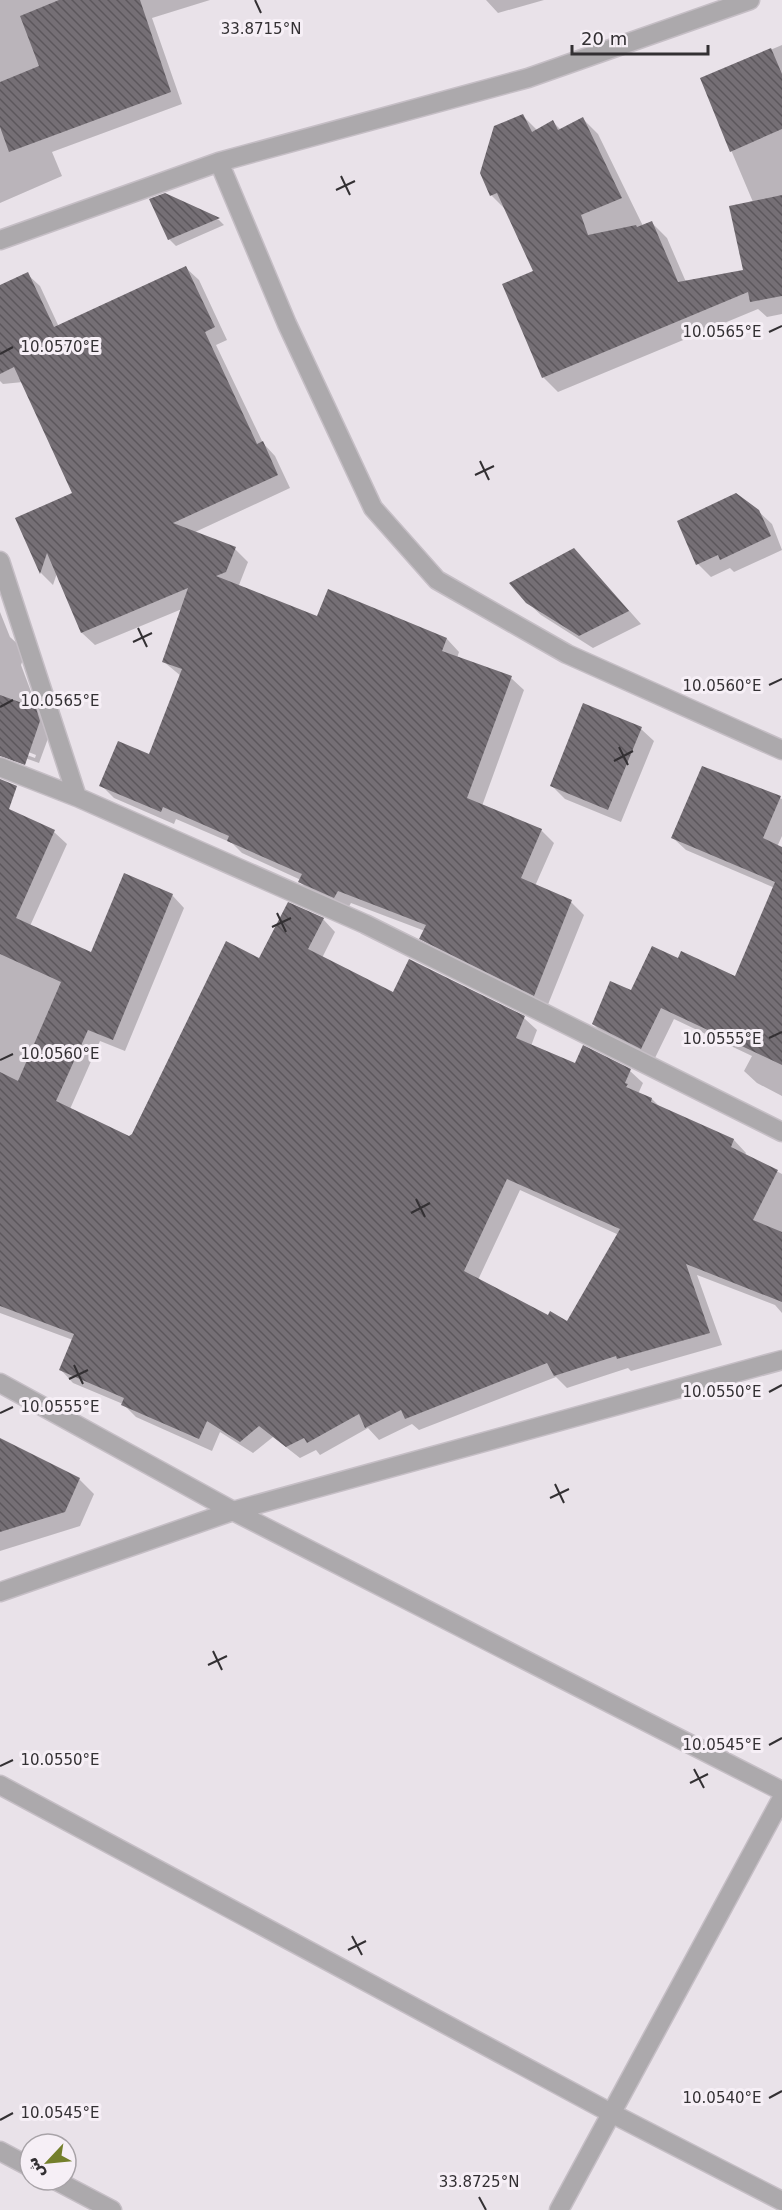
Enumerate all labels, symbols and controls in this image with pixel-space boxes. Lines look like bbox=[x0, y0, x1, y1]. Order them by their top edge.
scale bar bbox=[572, 18, 708, 56]
text: 33.8715°N bbox=[221, 20, 301, 38]
text: 20 m bbox=[581, 28, 627, 49]
text: 10.0565°E bbox=[682, 323, 762, 341]
text: 10.0570°E bbox=[20, 338, 100, 356]
text: 10.0560°E bbox=[682, 677, 762, 695]
text: 10.0565°E bbox=[20, 692, 100, 710]
text: 10.0555°E bbox=[682, 1030, 762, 1048]
text: 10.0560°E bbox=[20, 1045, 100, 1063]
text: 10.0550°E bbox=[682, 1383, 762, 1401]
text: 10.0555°E bbox=[20, 1398, 100, 1416]
text: 10.0545°E bbox=[682, 1736, 762, 1754]
text: 10.0550°E bbox=[20, 1751, 100, 1769]
text: 10.0540°E bbox=[682, 2089, 762, 2107]
text: 10.0545°E bbox=[20, 2104, 100, 2122]
north arrow bbox=[18, 2132, 78, 2192]
text: ش bbox=[22, 2154, 48, 2182]
text: 33.8725°N bbox=[439, 2173, 519, 2191]

